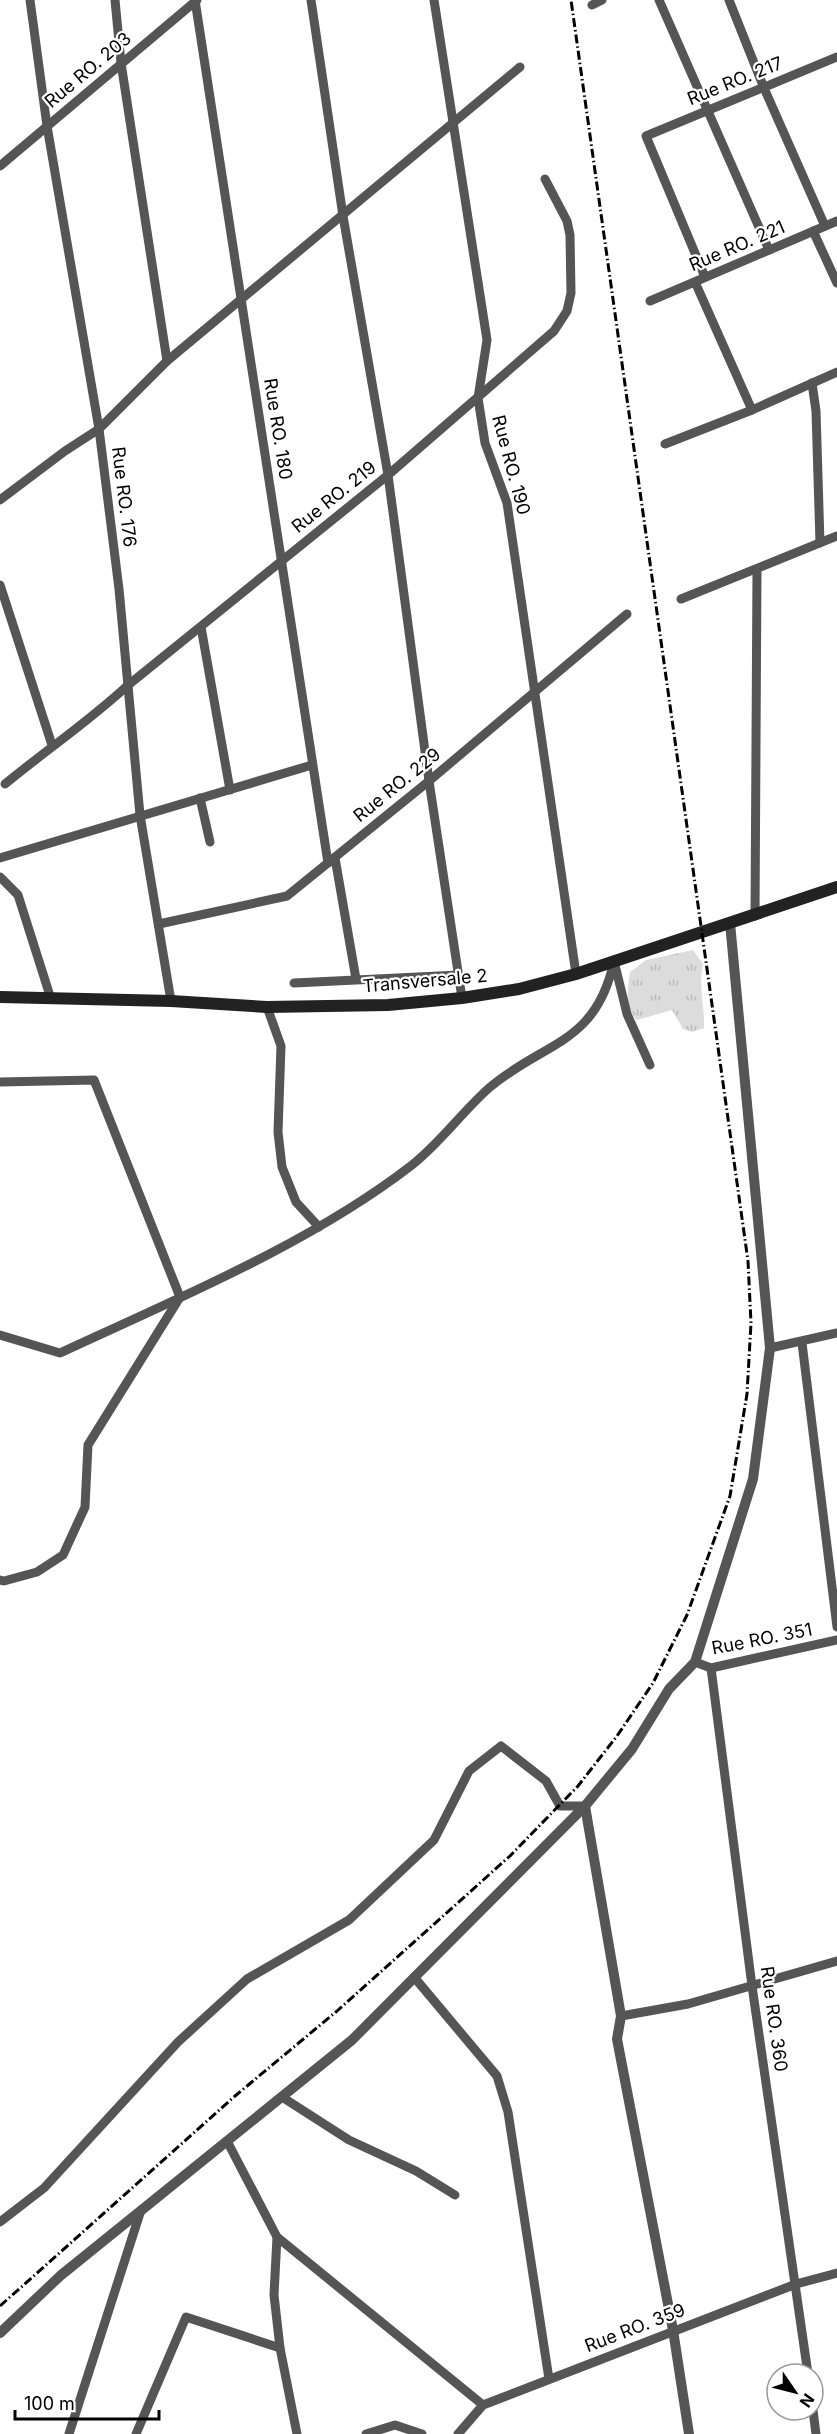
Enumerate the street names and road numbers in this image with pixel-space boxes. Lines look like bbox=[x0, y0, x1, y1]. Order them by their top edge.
street label: Rue RO. 203 bbox=[40, 27, 135, 112]
street label: Rue RO. 217 bbox=[684, 52, 786, 109]
street label: Rue RO. 221 bbox=[686, 216, 788, 275]
street label: Rue RO. 180 bbox=[260, 377, 297, 481]
street label: Rue RO. 190 bbox=[488, 413, 535, 517]
street label: Rue RO. 176 bbox=[108, 446, 141, 548]
street label: Rue RO. 219 bbox=[287, 456, 380, 537]
street label: Rue RO. 229 bbox=[349, 743, 444, 826]
street label: Transversale 2 bbox=[362, 965, 488, 996]
street label: Rue RO. 351 bbox=[710, 1618, 814, 1659]
street label: Rue RO. 360 bbox=[757, 1965, 792, 2073]
street label: Rue RO. 359 bbox=[582, 2299, 688, 2356]

